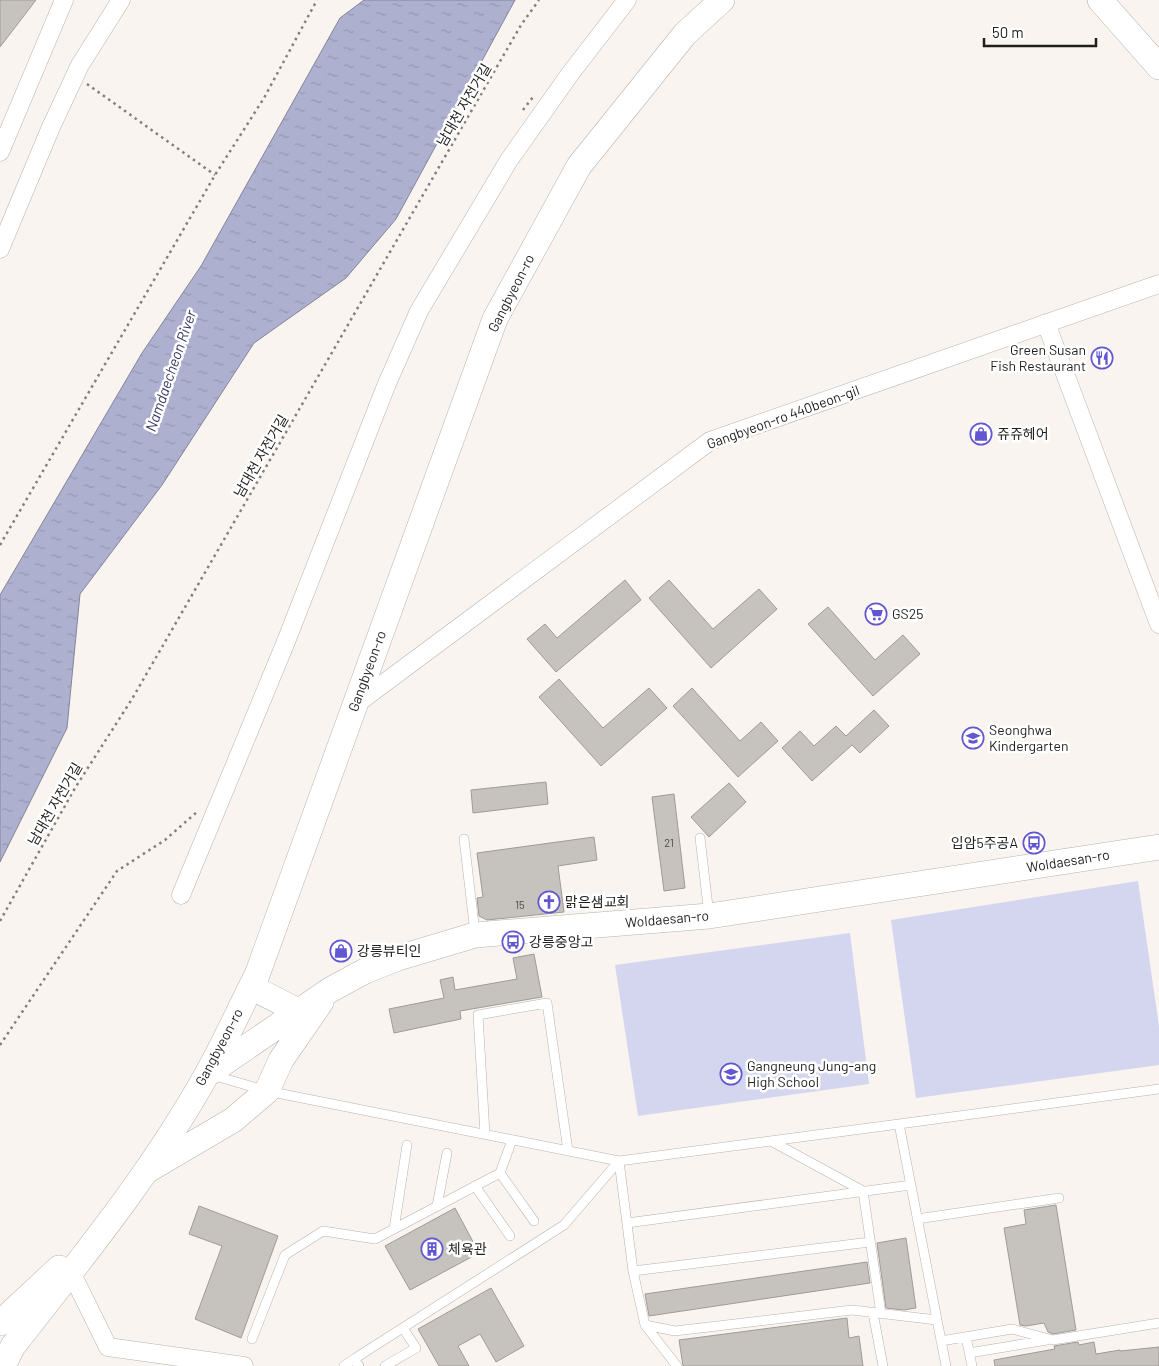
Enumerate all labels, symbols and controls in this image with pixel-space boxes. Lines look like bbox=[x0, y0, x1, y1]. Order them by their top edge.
scale bar bbox=[984, 15, 1096, 47]
text: 50 m bbox=[992, 23, 1024, 41]
street label: 남대천 자전거길 bbox=[433, 60, 494, 149]
street label: Gangbyeon-ro bbox=[484, 251, 537, 335]
water label: Namdaecheon River bbox=[141, 307, 200, 434]
place label: Green Susan Fish Restaurant bbox=[990, 341, 1086, 374]
restaurant icon: Green Susan Fish Restaurant bbox=[1090, 346, 1114, 370]
street label: Gangbyeon-ro 440beon-gil bbox=[704, 381, 861, 452]
street label: 남대천 자전거길 bbox=[230, 411, 291, 500]
shop icon: 쥬쥬헤어 bbox=[969, 422, 993, 446]
place label: 쥬쥬헤어 bbox=[997, 425, 1049, 442]
supermarket icon: GS25 bbox=[864, 602, 888, 626]
place label: GS25 bbox=[892, 605, 923, 622]
street label: Gangbyeon-ro bbox=[344, 628, 389, 714]
place label: Seonghwa Kindergarten bbox=[989, 721, 1068, 754]
school or university icon: Seonghwa Kindergarten bbox=[961, 726, 985, 750]
street label: 남대천 자전거길 bbox=[24, 759, 85, 848]
bus stop icon: 입암5주공A bbox=[1022, 831, 1046, 855]
place label: 입암5주공A bbox=[951, 834, 1018, 851]
house number: 21 bbox=[664, 836, 674, 849]
street label: Woldaesan-ro bbox=[1025, 846, 1111, 875]
church icon: 맑은샘교회 bbox=[537, 890, 561, 914]
place label: 맑은샘교회 bbox=[565, 893, 629, 910]
house number: 15 bbox=[515, 898, 525, 911]
street label: Woldaesan-ro bbox=[624, 906, 710, 931]
bus stop icon: 강릉중앙고 bbox=[501, 930, 525, 954]
place label: 강릉중앙고 bbox=[529, 933, 594, 950]
shop icon: 강릉뷰티인 bbox=[329, 939, 353, 963]
place label: 강릉뷰티인 bbox=[357, 942, 421, 959]
street label: Gangbyeon-ro bbox=[191, 1005, 246, 1088]
place label: Gangneung Jung-ang High School bbox=[747, 1057, 876, 1090]
school or university icon: Gangneung Jung-ang High School bbox=[719, 1062, 743, 1086]
building icon: 체육관 bbox=[420, 1237, 444, 1261]
place label: 체육관 bbox=[448, 1240, 487, 1257]

